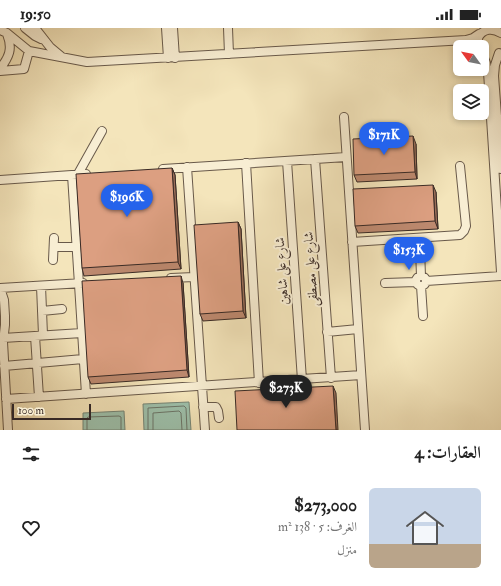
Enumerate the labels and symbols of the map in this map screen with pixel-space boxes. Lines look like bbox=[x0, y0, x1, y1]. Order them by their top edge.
north arrow bbox=[453, 40, 489, 76]
pin: $171K bbox=[356, 122, 412, 156]
pin: $196K bbox=[99, 184, 155, 218]
street label: شارع على مصطفى bbox=[300, 231, 325, 307]
street label: شارع على شاهين bbox=[272, 236, 295, 305]
pin: $153K bbox=[381, 237, 437, 271]
pin: $273K bbox=[258, 375, 314, 409]
scale bar bbox=[12, 402, 91, 421]

